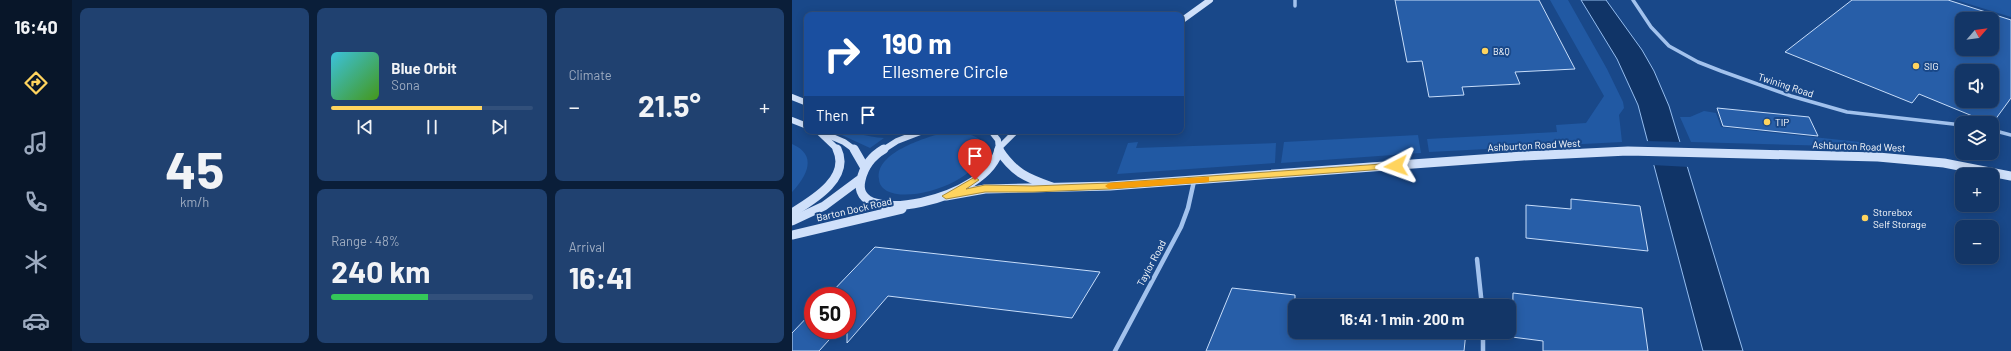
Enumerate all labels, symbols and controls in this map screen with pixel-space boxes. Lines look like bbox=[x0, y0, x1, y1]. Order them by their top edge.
north arrow bbox=[1955, 12, 1999, 56]
map controls bbox=[1955, 12, 1999, 264]
text: 16:40 bbox=[14, 16, 58, 38]
text: 190 m bbox=[882, 26, 952, 60]
icon: right bbox=[816, 28, 868, 80]
marker: B&Q bbox=[1480, 46, 1490, 56]
place label: B&Q bbox=[1493, 46, 1510, 57]
text: Blue Orbit bbox=[391, 59, 457, 77]
text: Ellesmere Circle bbox=[882, 60, 1008, 82]
place label: SIG bbox=[1924, 60, 1939, 72]
marker: SIG bbox=[1911, 61, 1921, 71]
button: sound bbox=[1955, 64, 1999, 108]
text: Climate bbox=[569, 67, 612, 83]
icon: directions bbox=[22, 69, 50, 97]
street label: Twining Road bbox=[1757, 70, 1815, 100]
text: Sona bbox=[391, 77, 420, 93]
text: 21.5° bbox=[638, 87, 701, 123]
text: − bbox=[569, 93, 580, 119]
text: + bbox=[759, 93, 770, 119]
icon: arrive bbox=[857, 104, 879, 126]
text: Then bbox=[816, 106, 849, 124]
icon: previous bbox=[354, 116, 376, 138]
icon: pause bbox=[421, 116, 443, 138]
icon: next bbox=[488, 116, 510, 138]
place label: TIP bbox=[1775, 116, 1789, 128]
button: layers bbox=[1955, 116, 1999, 160]
marker: TIP bbox=[1762, 117, 1772, 127]
icon: music bbox=[22, 129, 50, 157]
text: 45 bbox=[165, 137, 224, 199]
street label: Ashburton Road West bbox=[1487, 137, 1581, 153]
street label: Ashburton Road West bbox=[1812, 138, 1906, 154]
pin bbox=[958, 139, 992, 180]
icon: arrive bbox=[964, 145, 986, 167]
position arrow bbox=[1375, 145, 1417, 187]
button: + bbox=[1955, 168, 1999, 212]
icon: phone bbox=[22, 188, 50, 216]
text: km/h bbox=[180, 194, 209, 210]
street label: Barton Dock Road bbox=[815, 194, 893, 224]
place label: Storebox Self Storage bbox=[1873, 206, 1926, 230]
marker: Storebox Self Storage bbox=[1860, 213, 1870, 223]
button: − bbox=[1955, 220, 1999, 264]
text: Range · 48% bbox=[331, 233, 400, 249]
street label: Taylor Road bbox=[1134, 238, 1168, 288]
text: Arrival bbox=[569, 239, 605, 255]
icon: climate bbox=[22, 248, 50, 276]
text: 240 km bbox=[331, 253, 430, 289]
text: 16:41 bbox=[569, 259, 632, 295]
speed limit sign: 50 bbox=[804, 287, 856, 339]
icon: car bbox=[22, 307, 50, 335]
text: 16:41 · 1 min · 200 m bbox=[1340, 310, 1464, 328]

